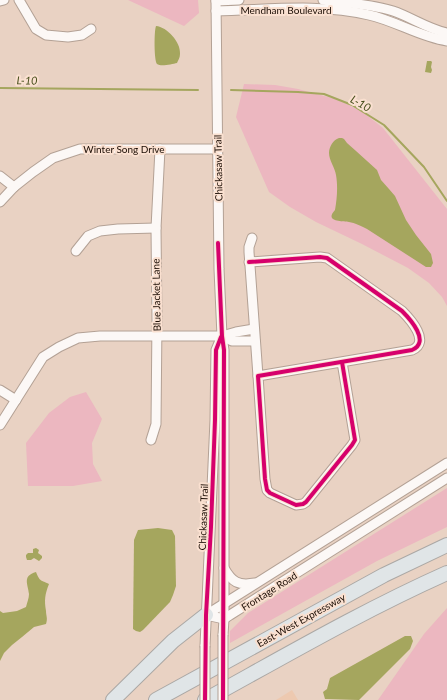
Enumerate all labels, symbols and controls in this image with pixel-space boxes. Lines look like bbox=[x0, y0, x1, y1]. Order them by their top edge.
street label: Mendham Boulevard bbox=[240, 4, 332, 16]
water label: L-10 bbox=[16, 73, 38, 87]
water label: L-10 bbox=[349, 92, 373, 114]
street label: Chickasaw Trail bbox=[211, 135, 225, 201]
street label: Winter Song Drive bbox=[83, 143, 165, 155]
street label: Blue Jacket Lane bbox=[149, 259, 163, 331]
street label: Chickasaw Trail bbox=[196, 483, 210, 551]
street label: Frontage Road bbox=[239, 569, 299, 613]
street label: East-West Expressway bbox=[255, 590, 348, 649]

